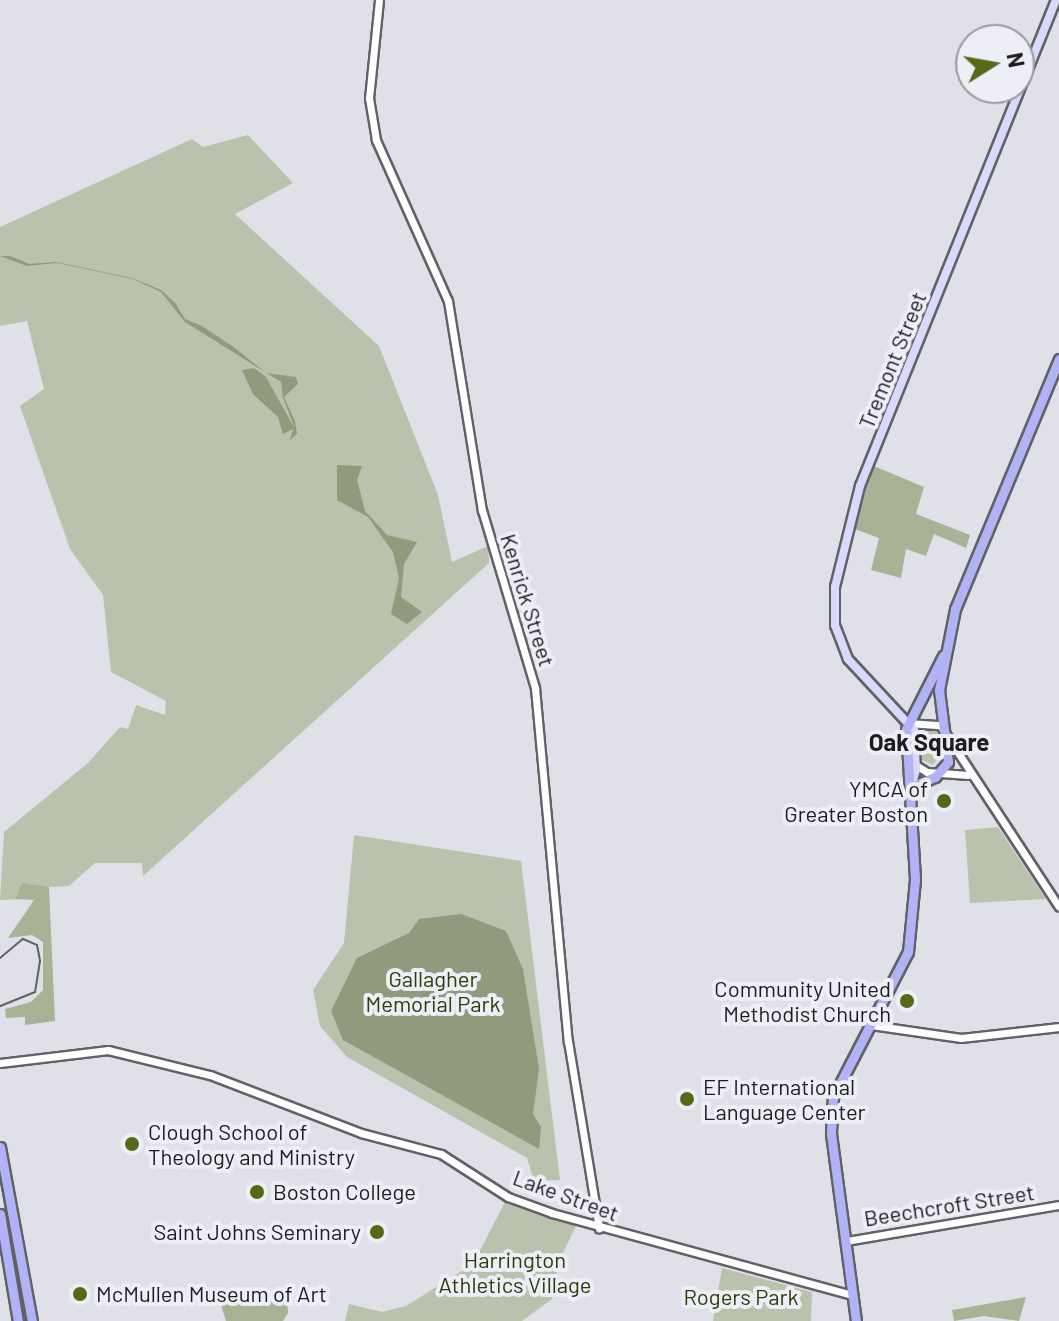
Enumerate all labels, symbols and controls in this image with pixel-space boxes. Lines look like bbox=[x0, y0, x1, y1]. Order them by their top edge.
north arrow bbox=[955, 24, 1035, 104]
text: N bbox=[1002, 50, 1031, 69]
street label: Tremont Street bbox=[853, 288, 931, 432]
street label: Kenrick Street bbox=[495, 531, 561, 669]
district label: Oak Square bbox=[869, 728, 989, 756]
place label: YMCA of Greater Boston bbox=[784, 775, 928, 826]
marker: YMCA of Greater Boston bbox=[935, 792, 953, 810]
park label: Gallagher Memorial Park bbox=[365, 965, 501, 1016]
place label: Community United Methodist Church bbox=[714, 975, 891, 1026]
marker: Community United Methodist Church bbox=[898, 992, 916, 1010]
place label: EF International Language Center bbox=[703, 1073, 866, 1124]
marker: EF International Language Center bbox=[678, 1090, 696, 1108]
place label: Clough School of Theology and Ministry bbox=[148, 1118, 355, 1170]
marker: Clough School of Theology and Ministry bbox=[123, 1135, 141, 1153]
street label: Lake Street bbox=[510, 1164, 622, 1226]
place label: Boston College bbox=[273, 1179, 416, 1205]
street label: Beechcroft Street bbox=[862, 1179, 1036, 1231]
marker: Boston College bbox=[248, 1183, 266, 1201]
place label: Saint Johns Seminary bbox=[153, 1219, 361, 1245]
marker: Saint Johns Seminary bbox=[368, 1223, 386, 1241]
park label: Harrington Athletics Village bbox=[438, 1246, 592, 1298]
place label: McMullen Museum of Art bbox=[96, 1281, 327, 1307]
park label: Rogers Park bbox=[683, 1284, 799, 1310]
marker: McMullen Museum of Art bbox=[71, 1285, 89, 1303]

